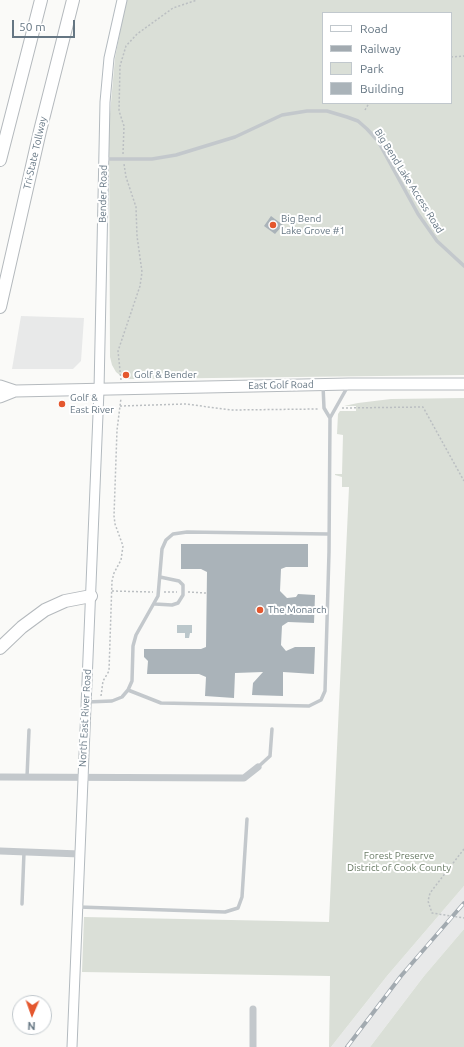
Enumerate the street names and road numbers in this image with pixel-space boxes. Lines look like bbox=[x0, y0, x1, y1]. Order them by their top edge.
street label: Tri-State Tollway bbox=[21, 116, 49, 190]
street label: Big Bend Lake Access Road bbox=[372, 127, 446, 235]
street label: Bender Road bbox=[96, 165, 110, 223]
street label: East Golf Road bbox=[248, 378, 314, 392]
street label: North East River Road bbox=[76, 669, 94, 767]

